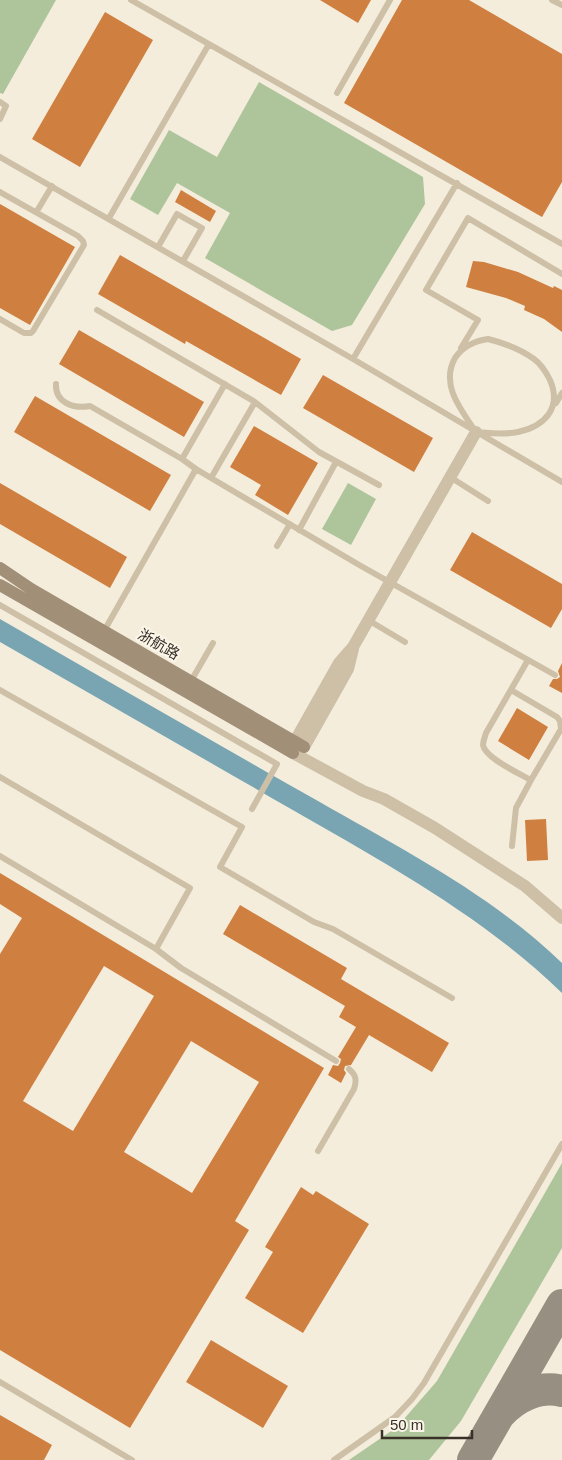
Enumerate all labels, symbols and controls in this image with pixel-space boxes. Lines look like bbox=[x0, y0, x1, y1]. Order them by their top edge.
street label: 浙航路 bbox=[135, 625, 183, 663]
scale bar bbox=[382, 1408, 472, 1440]
text: 50 m bbox=[390, 1416, 423, 1433]

